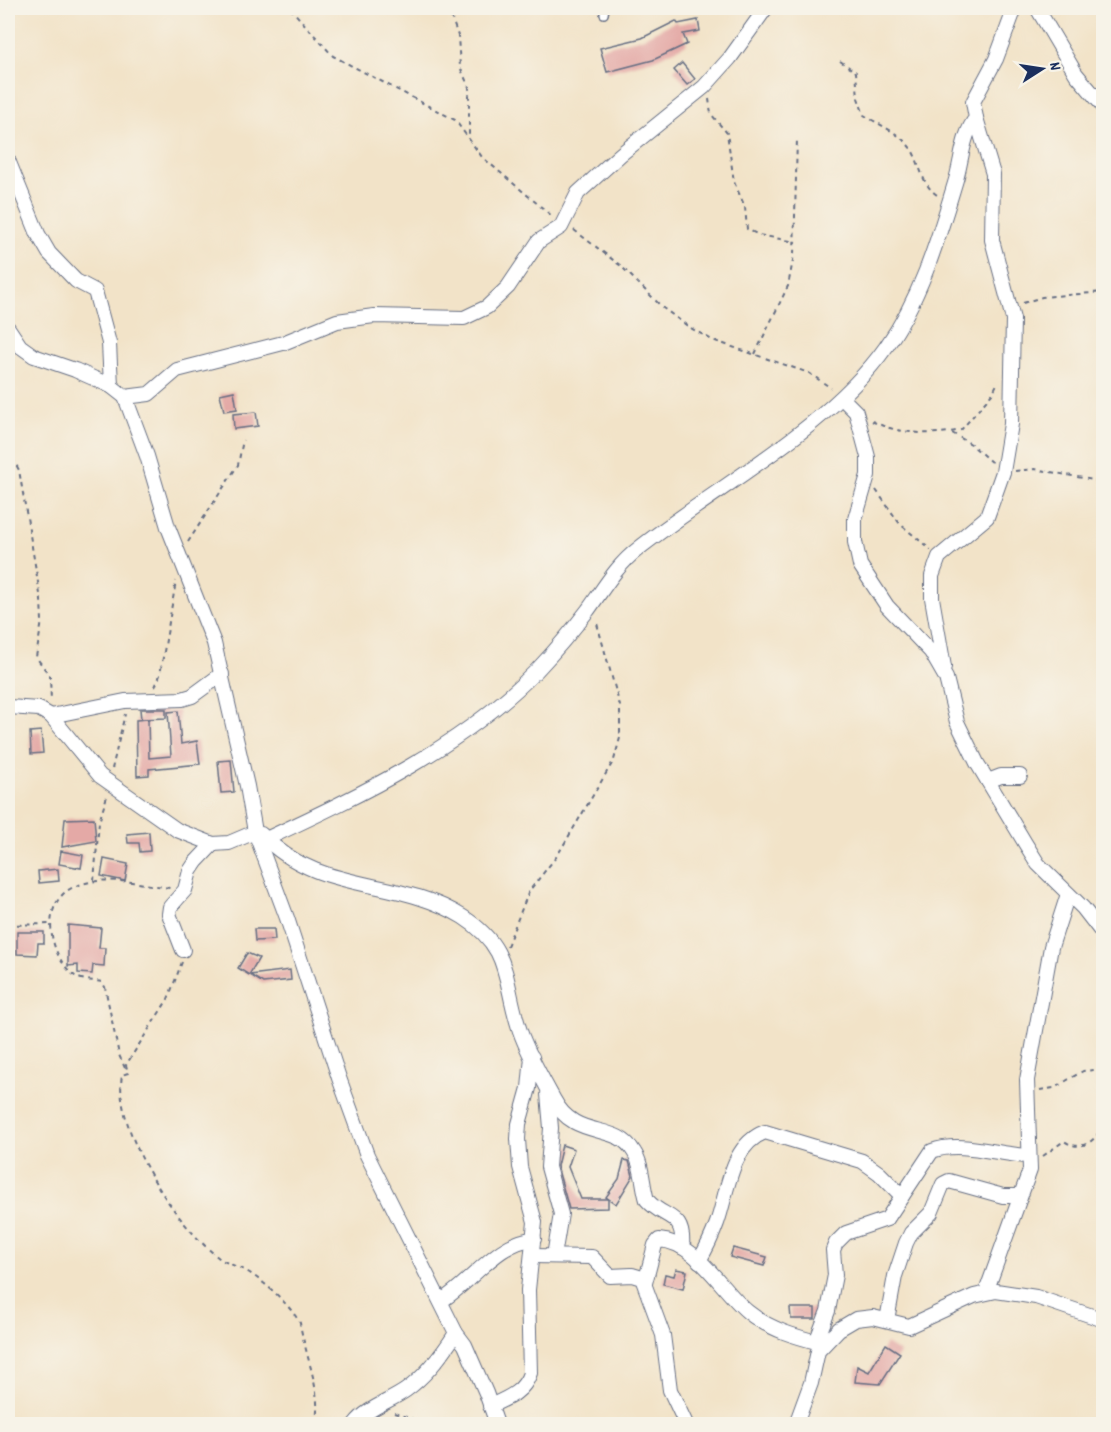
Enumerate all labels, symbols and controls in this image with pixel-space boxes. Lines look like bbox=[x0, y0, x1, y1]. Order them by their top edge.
north arrow bbox=[1012, 39, 1072, 99]
text: N bbox=[1042, 60, 1066, 73]

